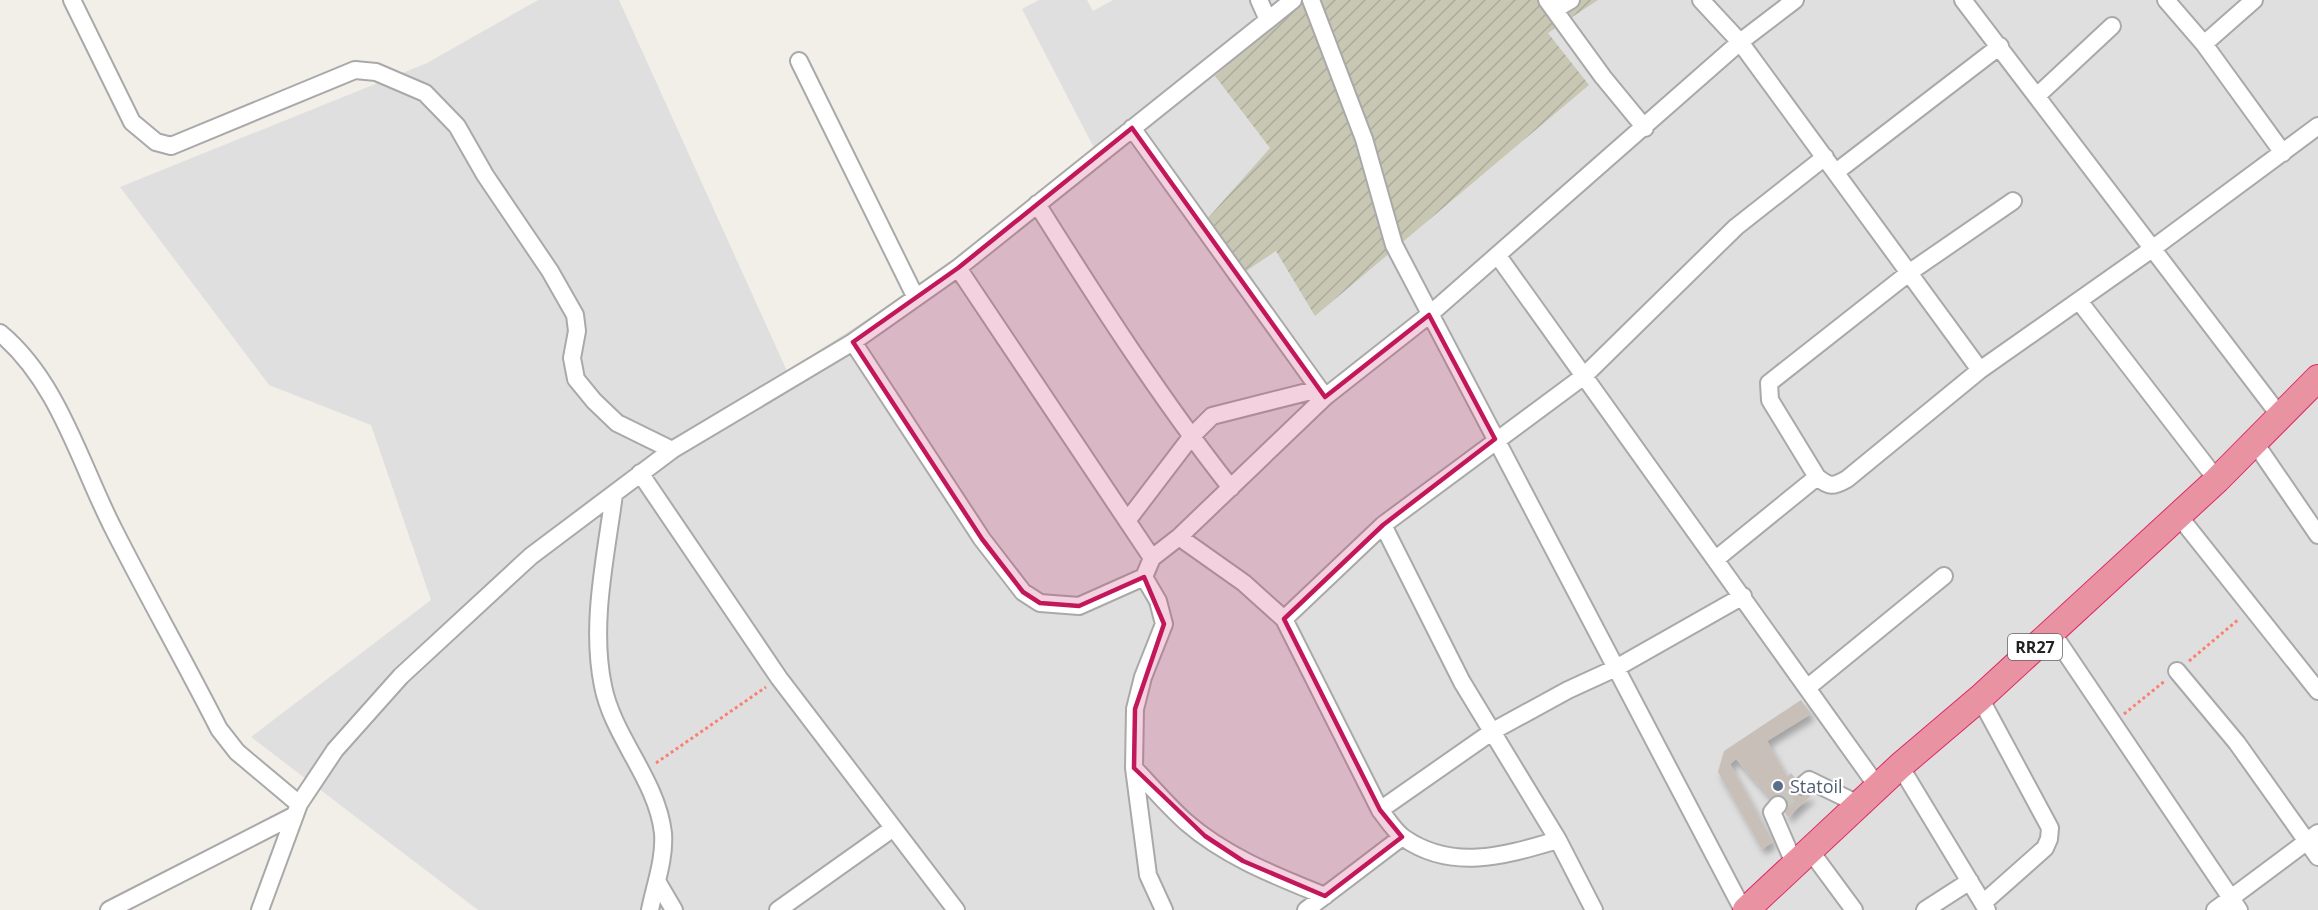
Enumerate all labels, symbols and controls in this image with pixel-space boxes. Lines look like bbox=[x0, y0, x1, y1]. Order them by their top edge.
road number: RR27 bbox=[2008, 634, 2062, 660]
place label: Statoil bbox=[1790, 774, 1843, 798]
marker: Statoil bbox=[1771, 779, 1785, 793]

